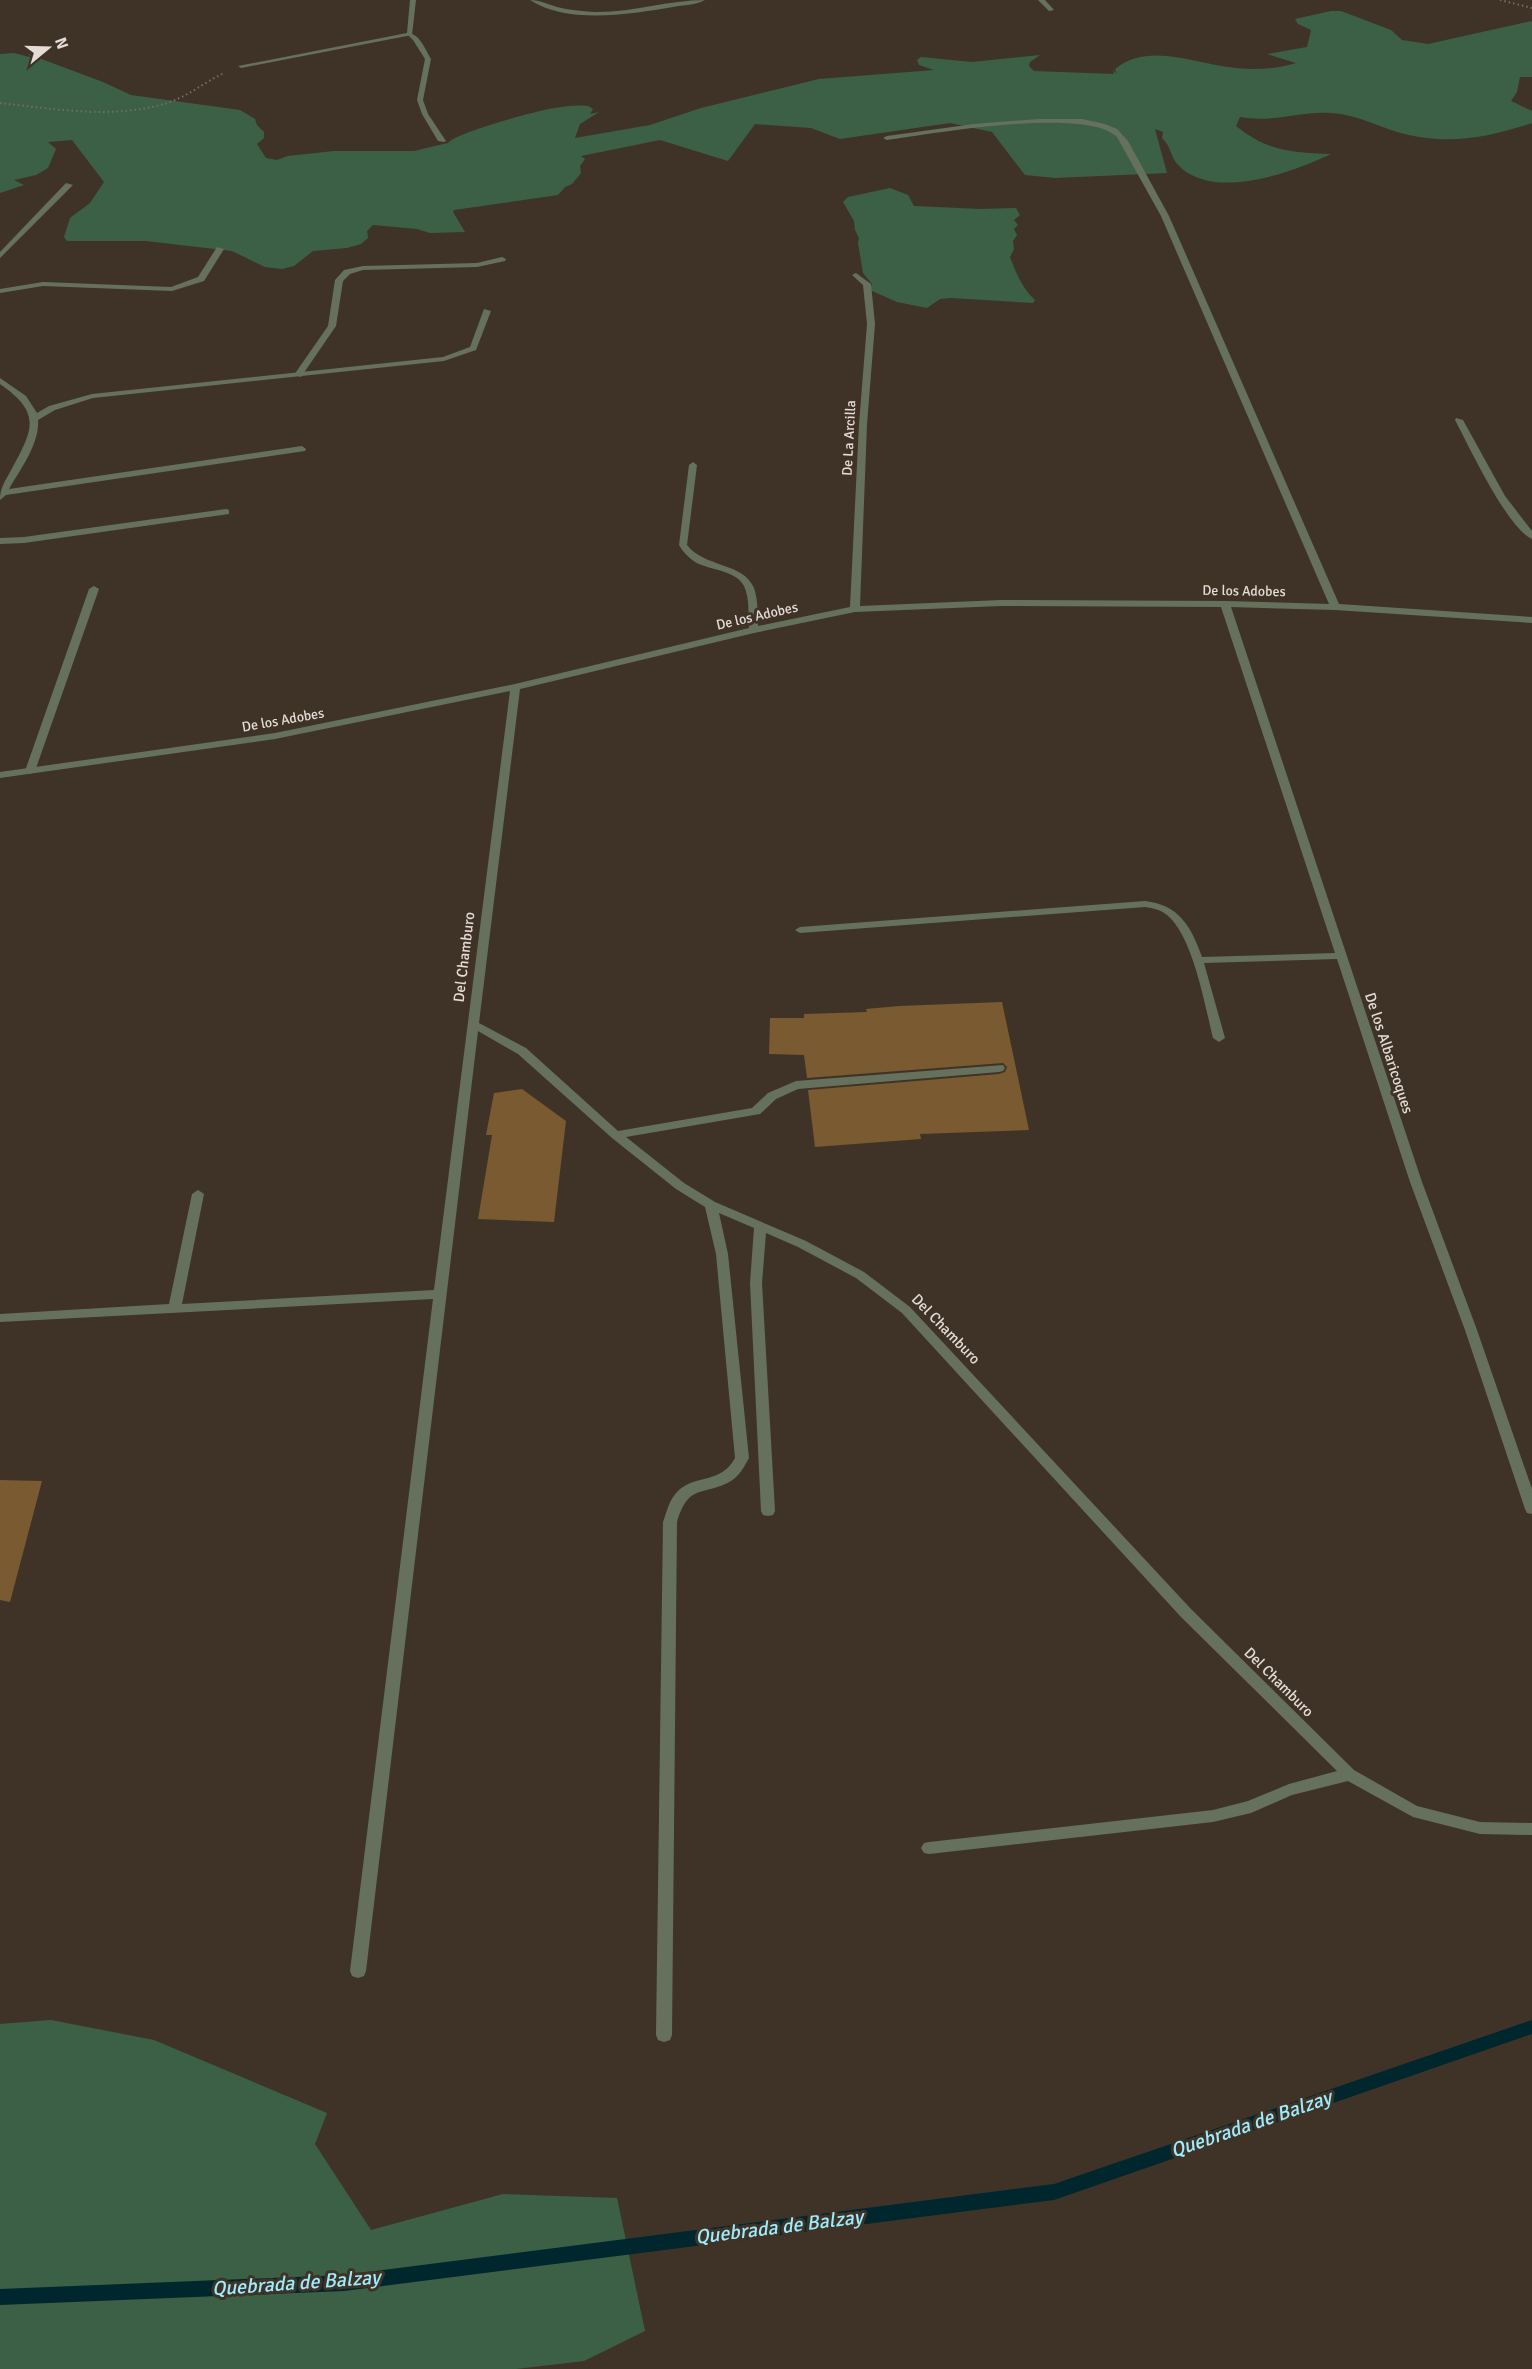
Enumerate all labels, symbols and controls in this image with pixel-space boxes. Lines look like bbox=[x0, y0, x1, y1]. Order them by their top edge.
north arrow bbox=[18, 18, 78, 78]
text: N bbox=[50, 35, 73, 52]
street label: De La Arcilla bbox=[839, 400, 859, 476]
street label: De los Adobes bbox=[1202, 582, 1286, 600]
street label: De los Adobes bbox=[715, 598, 799, 634]
street label: De los Adobes bbox=[241, 704, 325, 736]
street label: Del Chamburo bbox=[450, 911, 478, 1003]
street label: De los Albaricoques bbox=[1361, 990, 1417, 1116]
street label: Del Chamburo bbox=[908, 1290, 984, 1368]
street label: Del Chamburo bbox=[1241, 1644, 1318, 1721]
water label: Quebrada de Balzay bbox=[1167, 2084, 1337, 2163]
water label: Quebrada de Balzay bbox=[694, 2204, 867, 2250]
water label: Quebrada de Balzay bbox=[211, 2264, 384, 2301]

